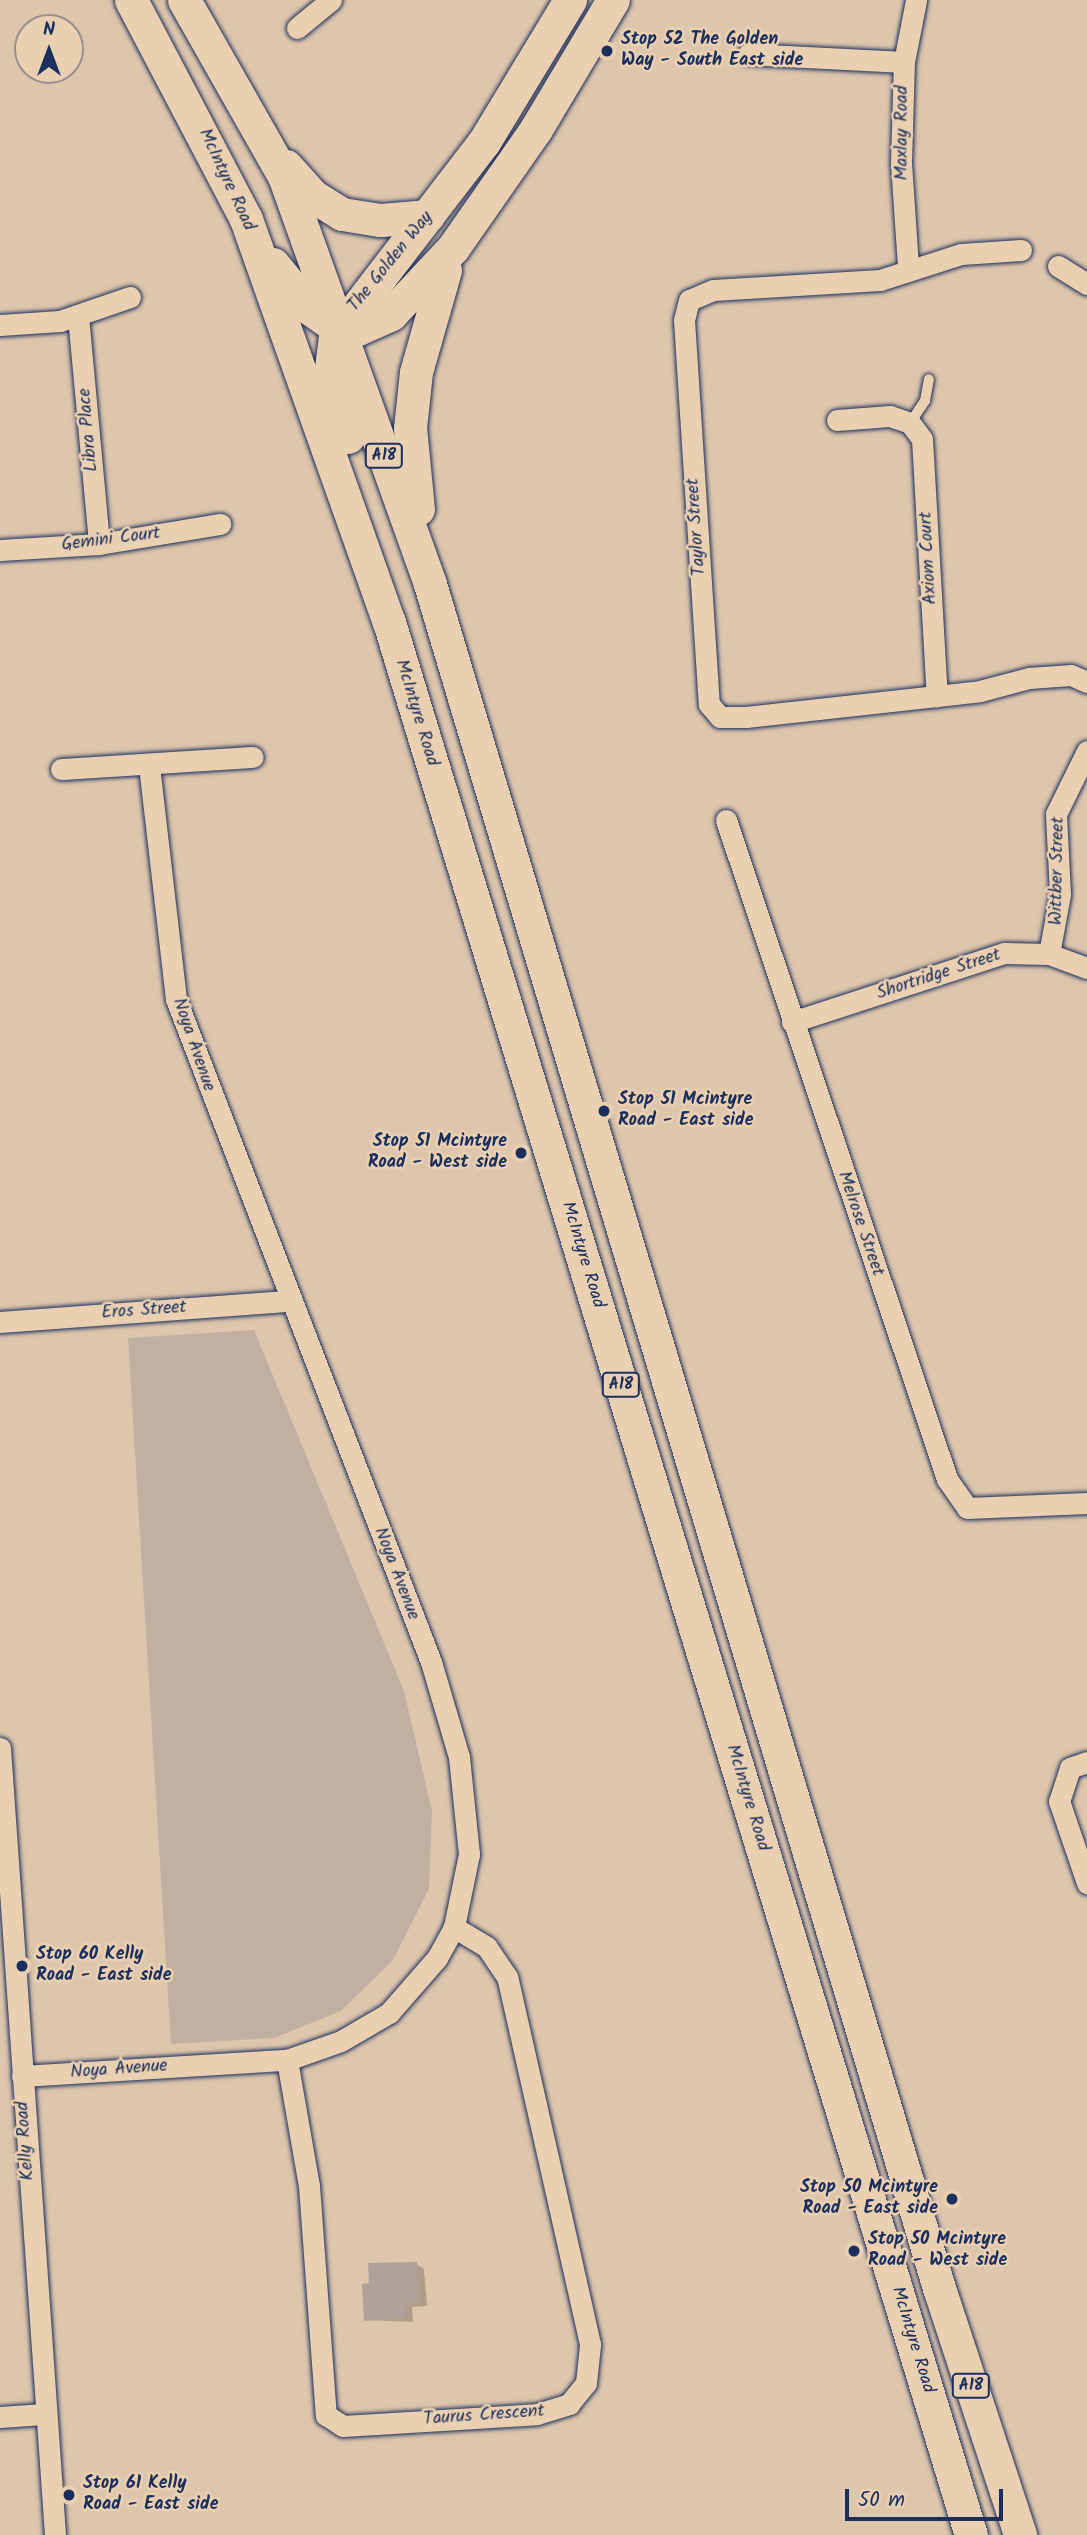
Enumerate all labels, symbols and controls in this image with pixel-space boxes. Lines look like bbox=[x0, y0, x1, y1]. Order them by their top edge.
north arrow bbox=[14, 14, 84, 84]
text: N bbox=[43, 15, 55, 45]
place label: Stop 52 The Golden Way - South East side bbox=[621, 30, 803, 72]
marker: Stop 52 The Golden Way - South East side bbox=[599, 43, 615, 59]
street label: Maxlay Road bbox=[892, 86, 914, 180]
street label: McIntyre Road bbox=[193, 126, 259, 234]
street label: The Golden Way bbox=[344, 207, 438, 317]
street label: Libra Place bbox=[75, 387, 103, 473]
road number: A18 bbox=[365, 444, 403, 468]
street label: Taylor Street bbox=[683, 477, 711, 577]
street label: Axiom Court bbox=[916, 511, 942, 605]
street label: Gemini Court bbox=[60, 523, 162, 557]
street label: McIntyre Road bbox=[390, 657, 442, 769]
street label: Wittber Street bbox=[1046, 816, 1070, 926]
street label: Shortridge Street bbox=[874, 945, 1004, 1005]
street label: Noya Avenue bbox=[167, 995, 219, 1095]
place label: Stop 51 Mcintyre Road - East side bbox=[618, 1090, 753, 1132]
marker: Stop 51 Mcintyre Road - East side bbox=[596, 1103, 612, 1119]
place label: Stop 51 Mcintyre Road - West side bbox=[368, 1132, 507, 1174]
marker: Stop 51 Mcintyre Road - West side bbox=[513, 1145, 529, 1161]
street label: Melrose Street bbox=[832, 1169, 888, 1279]
street label: McIntyre Road bbox=[556, 1199, 608, 1311]
street label: Eros Street bbox=[101, 1297, 187, 1325]
road number: A18 bbox=[602, 1372, 640, 1398]
street label: Noya Avenue bbox=[368, 1525, 424, 1623]
street label: McIntyre Road bbox=[721, 1742, 773, 1854]
place label: Stop 60 Kelly Road - East side bbox=[36, 1945, 171, 1988]
marker: Stop 60 Kelly Road - East side bbox=[14, 1958, 30, 1974]
street label: Noya Avenue bbox=[70, 2056, 168, 2084]
street label: Kelly Road bbox=[12, 2101, 40, 2181]
place label: Stop 50 Mcintyre Road - East side bbox=[800, 2178, 938, 2220]
marker: Stop 50 Mcintyre Road - East side bbox=[944, 2191, 960, 2207]
place label: Stop 50 Mcintyre Road - West side bbox=[868, 2230, 1007, 2272]
marker: Stop 50 Mcintyre Road - West side bbox=[846, 2243, 862, 2259]
street label: McIntyre Road bbox=[886, 2284, 938, 2396]
road number: A18 bbox=[952, 2374, 990, 2398]
street label: Taurus Crescent bbox=[423, 2401, 545, 2431]
place label: Stop 61 Kelly Road - East side bbox=[83, 2474, 218, 2516]
scale bar bbox=[849, 2476, 1006, 2520]
text: 50 m bbox=[858, 2484, 905, 2517]
marker: Stop 61 Kelly Road - East side bbox=[61, 2487, 77, 2503]

